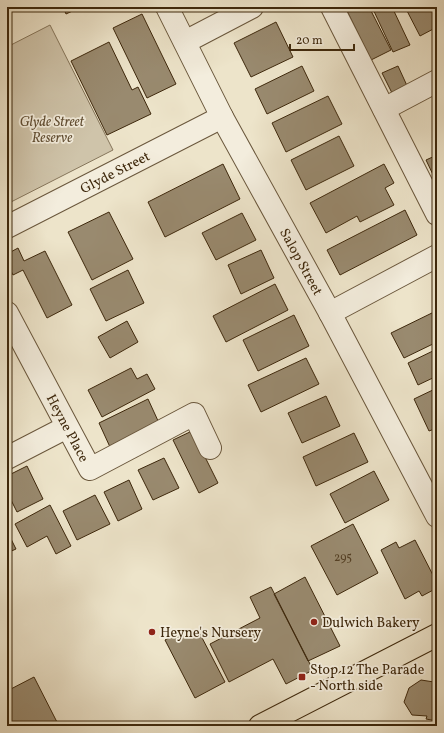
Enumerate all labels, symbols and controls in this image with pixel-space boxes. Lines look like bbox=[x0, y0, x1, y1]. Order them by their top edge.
scale bar bbox=[290, 26, 354, 52]
text: 20 m bbox=[296, 33, 323, 49]
park label: Glyde Street Reserve bbox=[20, 113, 85, 148]
street label: Glyde Street bbox=[77, 147, 154, 199]
street label: Salop Street bbox=[274, 225, 327, 299]
street label: Heyne Place bbox=[41, 391, 93, 466]
house number: 295 bbox=[334, 550, 352, 566]
place label: Dulwich Bakery bbox=[322, 614, 420, 633]
marker: Dulwich Bakery bbox=[309, 617, 319, 627]
place label: Heyne's Nursery bbox=[160, 624, 262, 643]
marker: Heyne's Nursery bbox=[147, 627, 157, 637]
place label: Stop 12 The Parade - North side bbox=[310, 661, 425, 696]
marker: Stop 12 The Parade - North side bbox=[297, 672, 307, 682]

